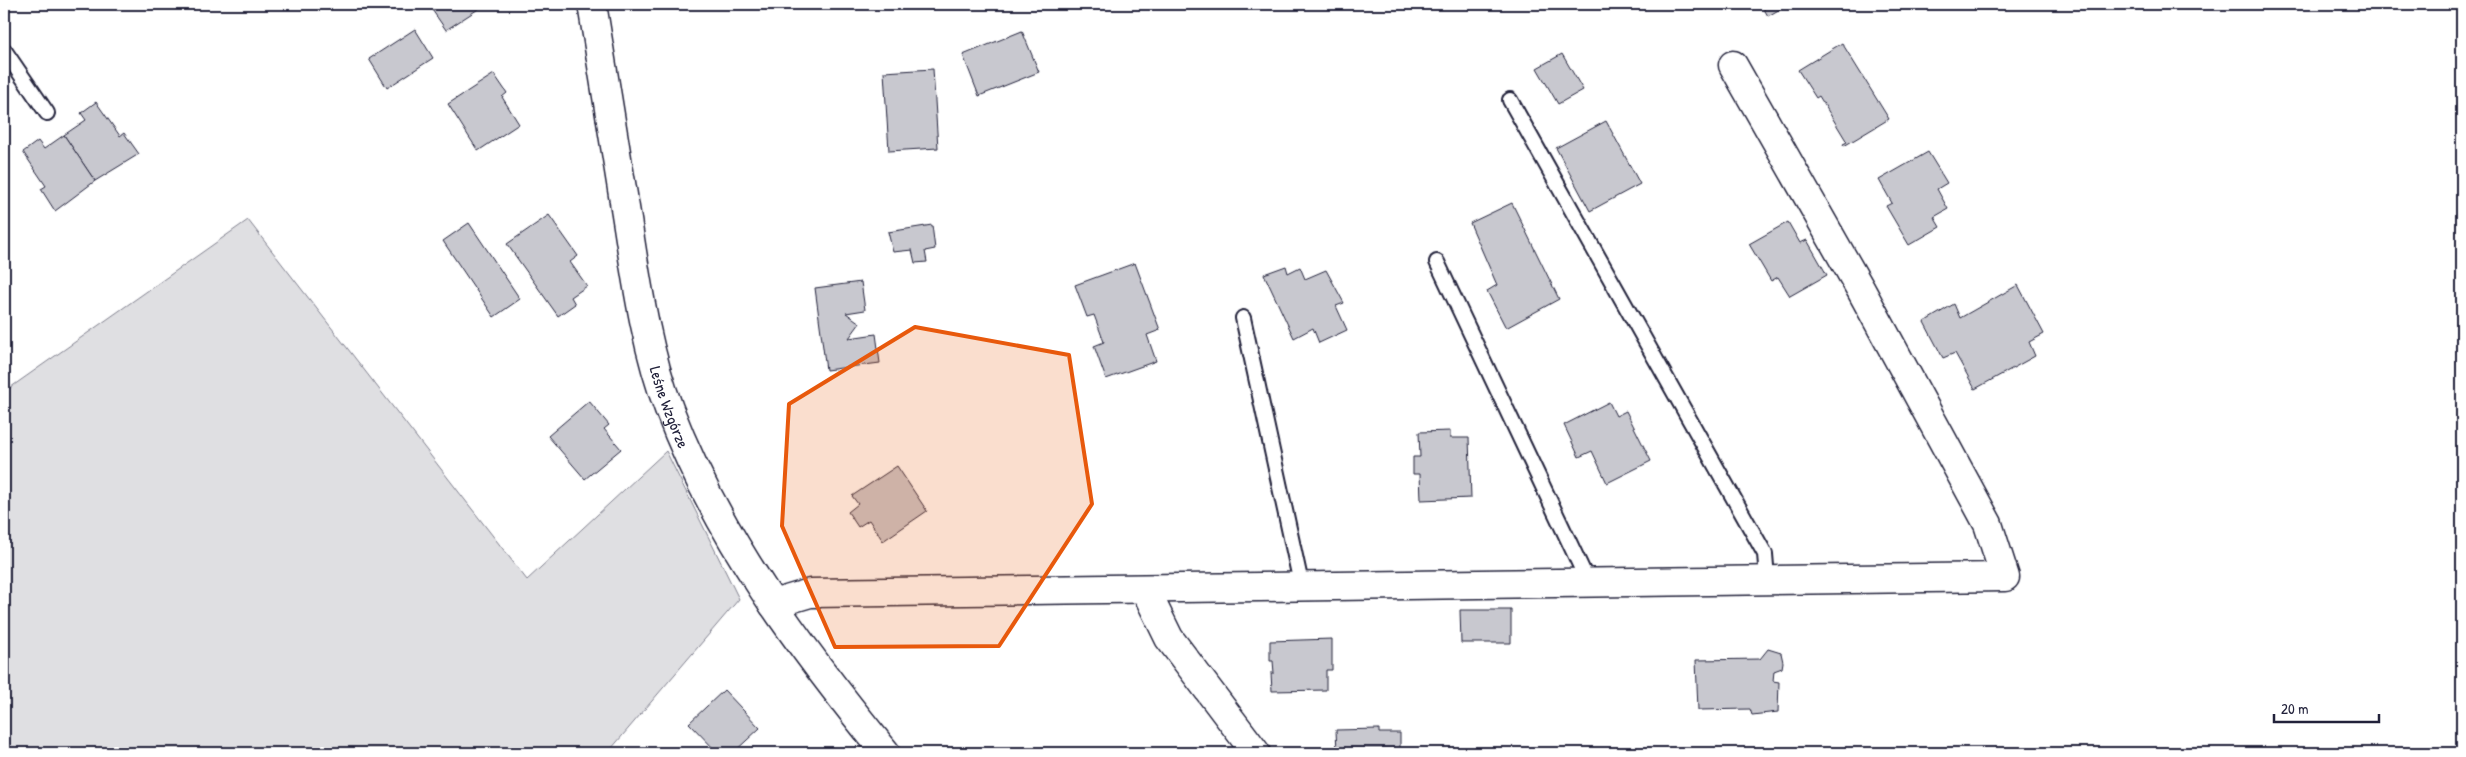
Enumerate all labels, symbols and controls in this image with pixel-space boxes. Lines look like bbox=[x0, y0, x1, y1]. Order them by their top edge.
street label: Leśne Wzgórze bbox=[645, 364, 695, 452]
scale bar bbox=[2274, 692, 2378, 724]
text: 20 m bbox=[2281, 698, 2308, 719]

